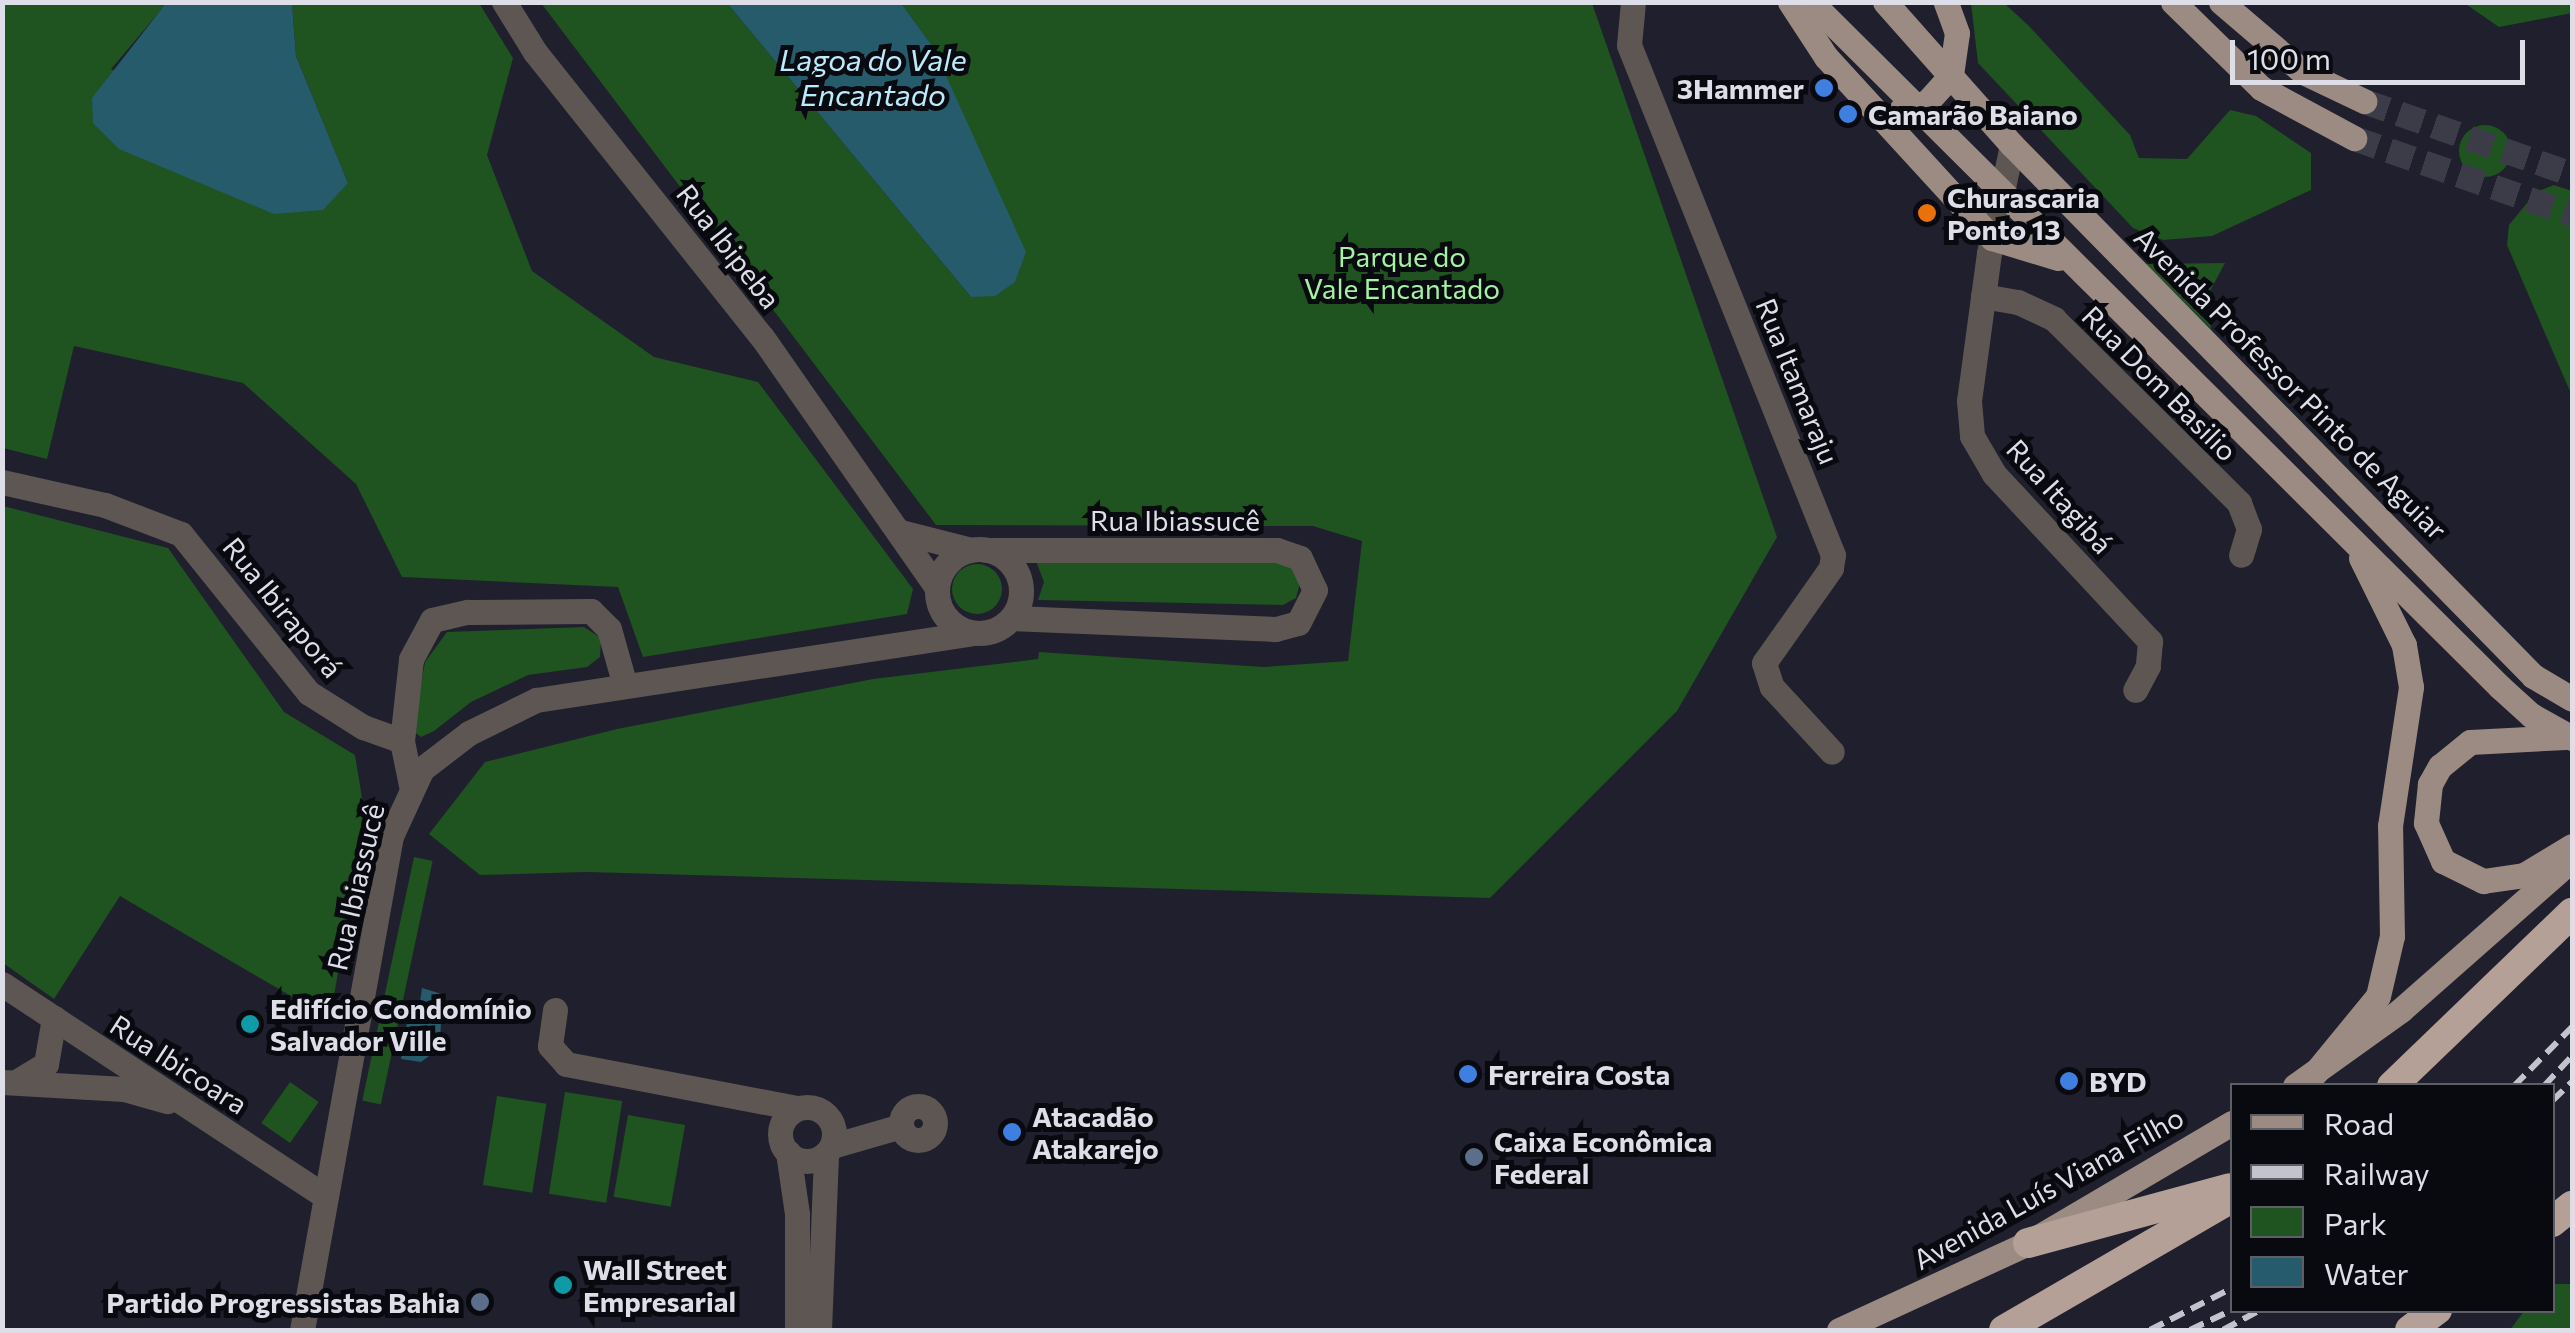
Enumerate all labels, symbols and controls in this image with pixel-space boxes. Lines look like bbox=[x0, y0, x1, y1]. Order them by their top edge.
scale bar bbox=[2235, 20, 2530, 82]
text: 100 m bbox=[2247, 39, 2331, 76]
water label: Lagoa do Vale Encantado bbox=[779, 41, 967, 112]
place label: 3Hammer bbox=[1677, 71, 1804, 105]
marker: 3Hammer bbox=[1813, 77, 1835, 99]
place label: Camarão Baiano bbox=[1868, 97, 2078, 131]
marker: Camarão Baiano bbox=[1837, 103, 1859, 125]
street label: Rua Ibipeba bbox=[670, 177, 788, 315]
place label: Churascaria Ponto 13 bbox=[1947, 180, 2100, 246]
marker: Churascaria Ponto 13 bbox=[1916, 202, 1938, 224]
street label: Avenida Professor Pinto de Aguiar bbox=[2128, 220, 2454, 546]
park label: Parque do Vale Encantado bbox=[1304, 239, 1500, 305]
street label: Rua Itamaraju bbox=[1750, 293, 1846, 469]
street label: Rua Dom Basilio bbox=[2076, 299, 2244, 467]
street label: Rua Itagibá bbox=[2000, 432, 2120, 560]
street label: Rua Ibiassucê bbox=[1090, 503, 1260, 537]
street label: Rua Ibiraporá bbox=[216, 530, 350, 684]
street label: Rua Ibiassucê bbox=[319, 800, 391, 974]
place label: Edifício Condomínio Salvador Ville bbox=[270, 991, 532, 1057]
street label: Rua Ibicoara bbox=[104, 1007, 254, 1121]
marker: Edifício Condomínio Salvador Ville bbox=[239, 1013, 261, 1035]
place label: Ferreira Costa bbox=[1488, 1057, 1670, 1091]
marker: Ferreira Costa bbox=[1457, 1063, 1479, 1085]
place label: BYD bbox=[2089, 1064, 2147, 1098]
marker: BYD bbox=[2058, 1070, 2080, 1092]
legend bbox=[2230, 1083, 2555, 1313]
place label: Atacadão Atakarejo bbox=[1032, 1099, 1159, 1165]
street label: Avenida Luís Viana Filho bbox=[1907, 1100, 2189, 1276]
text: Road bbox=[2324, 1104, 2394, 1141]
marker: Atacadão Atakarejo bbox=[1001, 1121, 1023, 1143]
place label: Caixa Econômica Federal bbox=[1494, 1124, 1712, 1190]
marker: Caixa Econômica Federal bbox=[1463, 1146, 1485, 1168]
text: Railway bbox=[2324, 1154, 2430, 1191]
text: Park bbox=[2324, 1204, 2387, 1241]
place label: Wall Street Empresarial bbox=[583, 1252, 736, 1318]
text: Water bbox=[2324, 1254, 2409, 1291]
marker: Wall Street Empresarial bbox=[552, 1274, 574, 1296]
place label: Partido Progressistas Bahia bbox=[106, 1285, 460, 1319]
marker: Partido Progressistas Bahia bbox=[469, 1291, 491, 1313]

